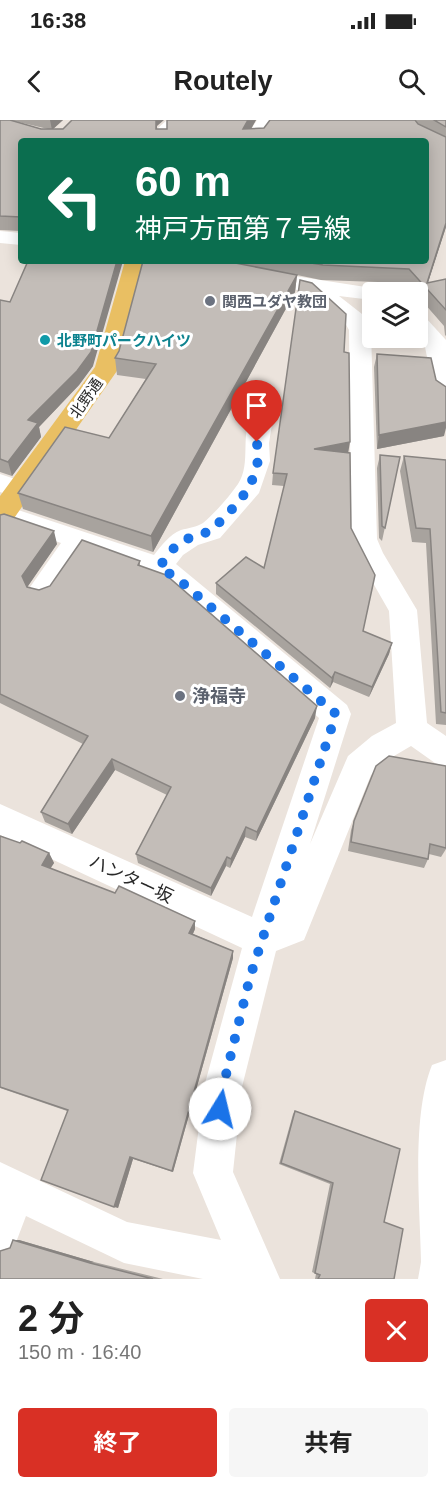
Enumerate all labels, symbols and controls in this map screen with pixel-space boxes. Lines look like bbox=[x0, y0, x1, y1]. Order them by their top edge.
text: 16:38 bbox=[30, 8, 86, 33]
icon: back bbox=[18, 65, 51, 98]
icon: search bbox=[395, 65, 428, 98]
text: Routely bbox=[173, 66, 273, 96]
text: 60 m bbox=[135, 158, 231, 205]
icon: left bbox=[36, 162, 114, 240]
text: 神戸方面第７号線 bbox=[135, 214, 351, 244]
map controls bbox=[362, 282, 428, 348]
button: layers bbox=[362, 282, 428, 348]
place label: 関西ユダヤ教団 bbox=[222, 293, 327, 310]
marker: 関西ユダヤ教団 bbox=[203, 294, 217, 308]
place label: 北野町パークハイツ bbox=[57, 332, 191, 349]
marker: 北野町パークハイツ bbox=[38, 333, 52, 347]
street label: 北野通 bbox=[66, 375, 106, 421]
pin bbox=[231, 380, 282, 442]
icon: arrive bbox=[240, 389, 273, 422]
place label: 浄福寺 bbox=[192, 686, 246, 706]
marker: 浄福寺 bbox=[173, 689, 187, 703]
street label: ハンター坂 bbox=[86, 851, 176, 907]
position arrow bbox=[188, 1077, 252, 1141]
text: 2 分 bbox=[18, 1298, 84, 1339]
button: close bbox=[365, 1299, 428, 1362]
text: 150 m · 16:40 bbox=[18, 1341, 141, 1363]
button: 終了 bbox=[18, 1408, 217, 1477]
button: 共有 bbox=[229, 1408, 428, 1477]

